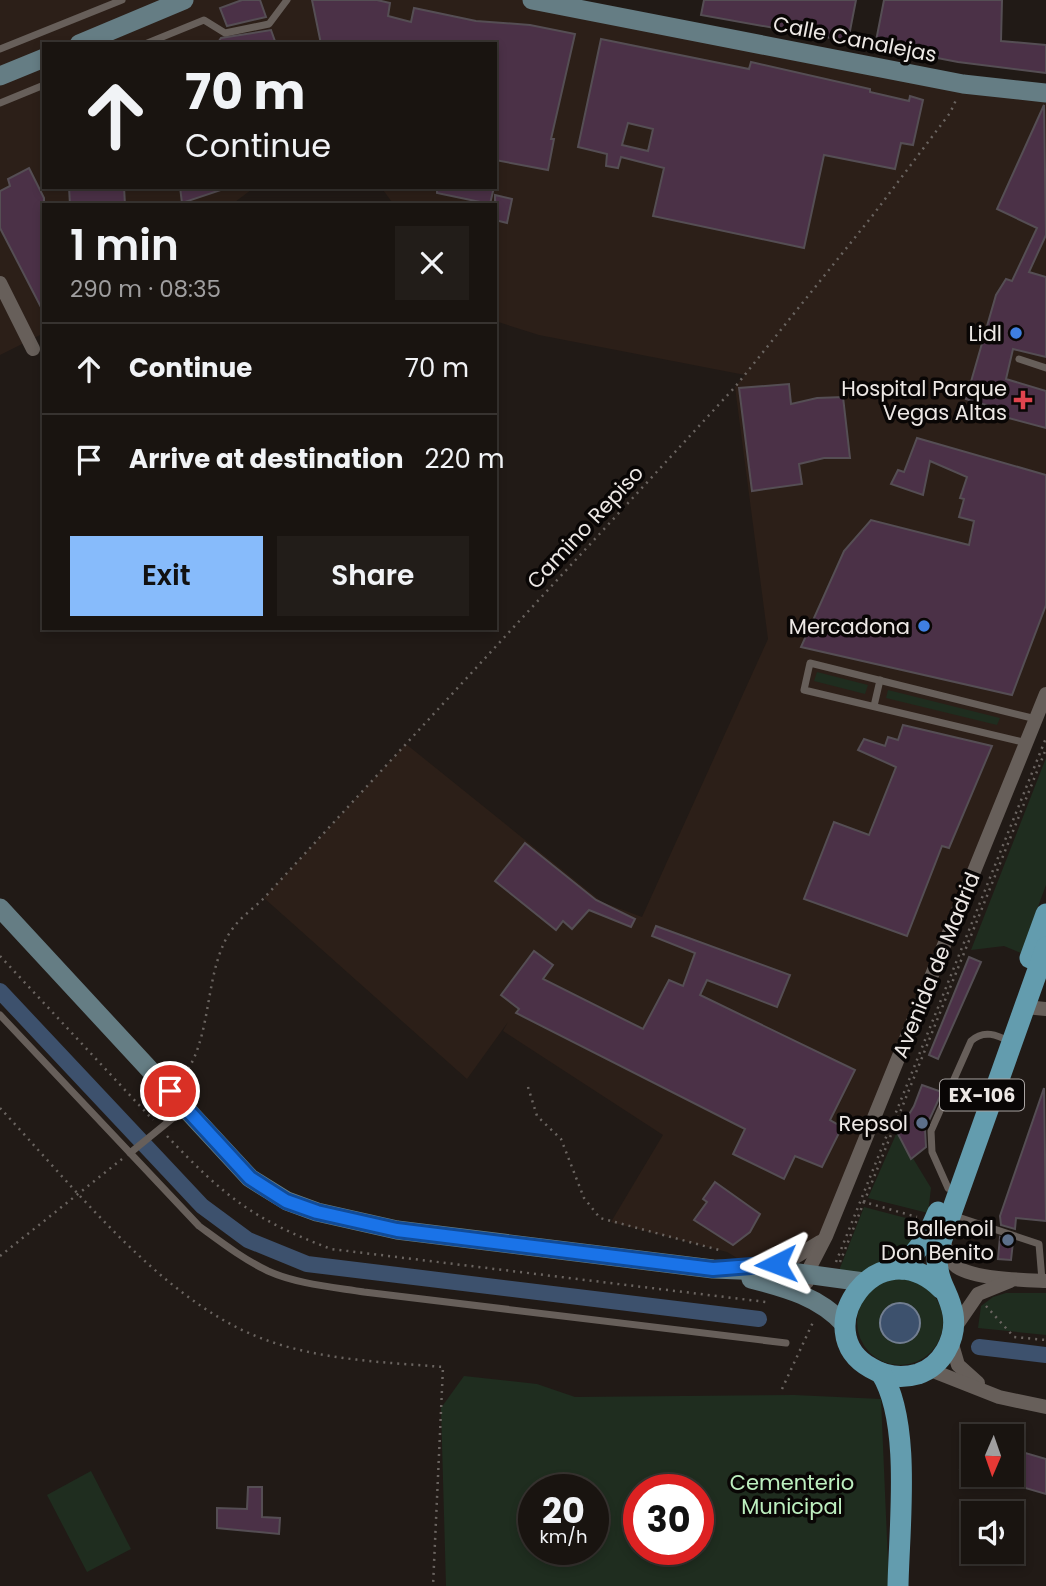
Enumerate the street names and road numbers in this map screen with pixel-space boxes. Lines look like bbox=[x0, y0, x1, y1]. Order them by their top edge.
street label: Calle Canalejas bbox=[771, 9, 939, 69]
street label: Camino Repiso bbox=[520, 459, 650, 595]
street label: Avenida de Madrid bbox=[885, 868, 987, 1062]
road number: EX-106 bbox=[940, 1079, 1024, 1110]

